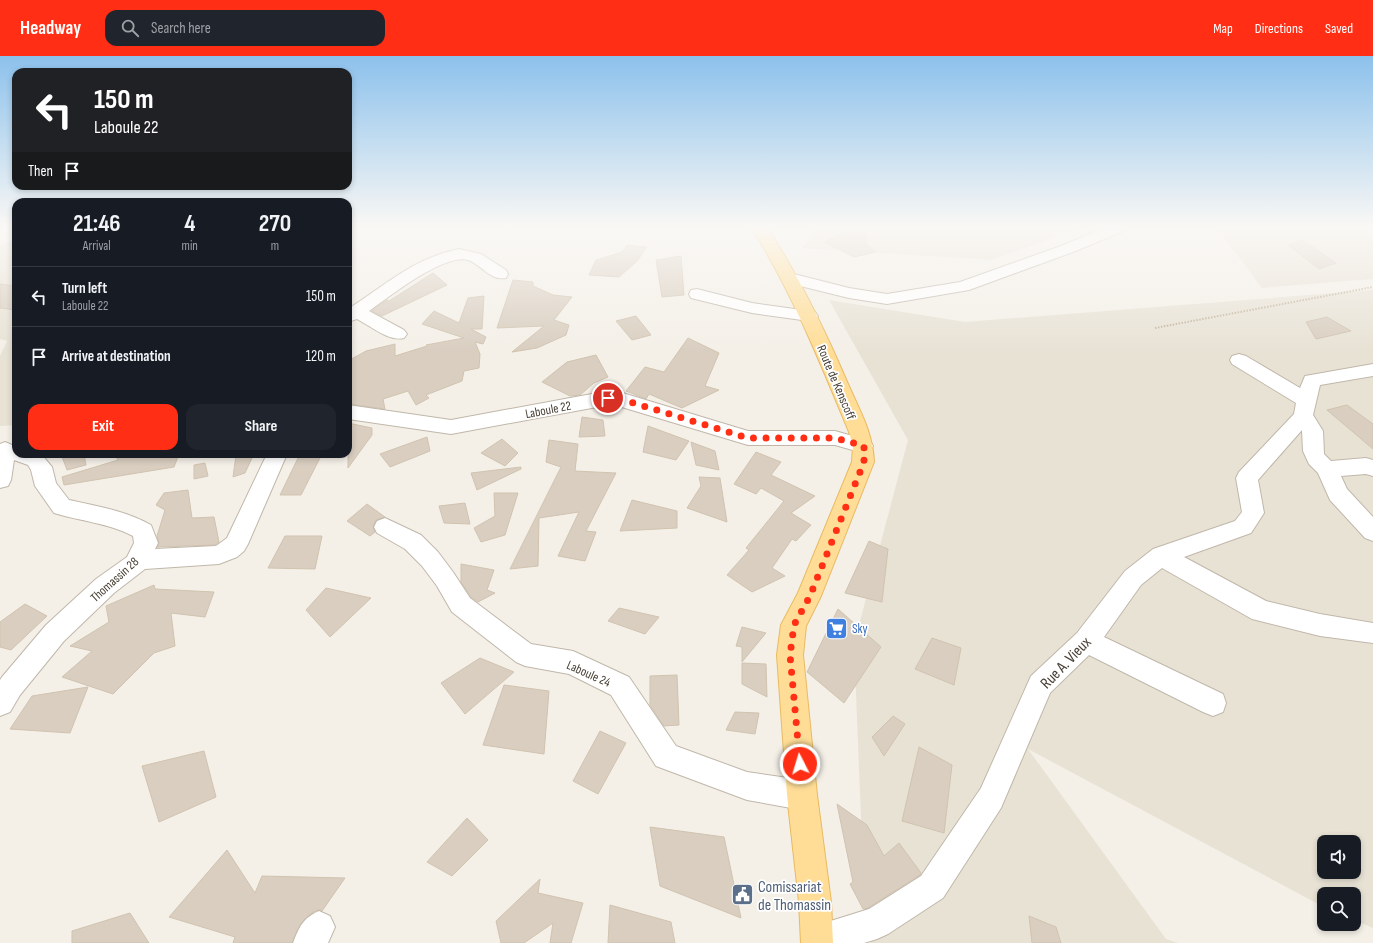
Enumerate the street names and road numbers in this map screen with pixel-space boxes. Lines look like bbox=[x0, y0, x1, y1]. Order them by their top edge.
street label: Route de Kenscoff bbox=[813, 343, 859, 423]
street label: Laboule 22 bbox=[524, 398, 573, 422]
street label: Thomassin 28 bbox=[87, 554, 142, 606]
street label: Rue A. Vieux bbox=[1037, 633, 1095, 693]
street label: Laboule 24 bbox=[564, 657, 614, 691]

